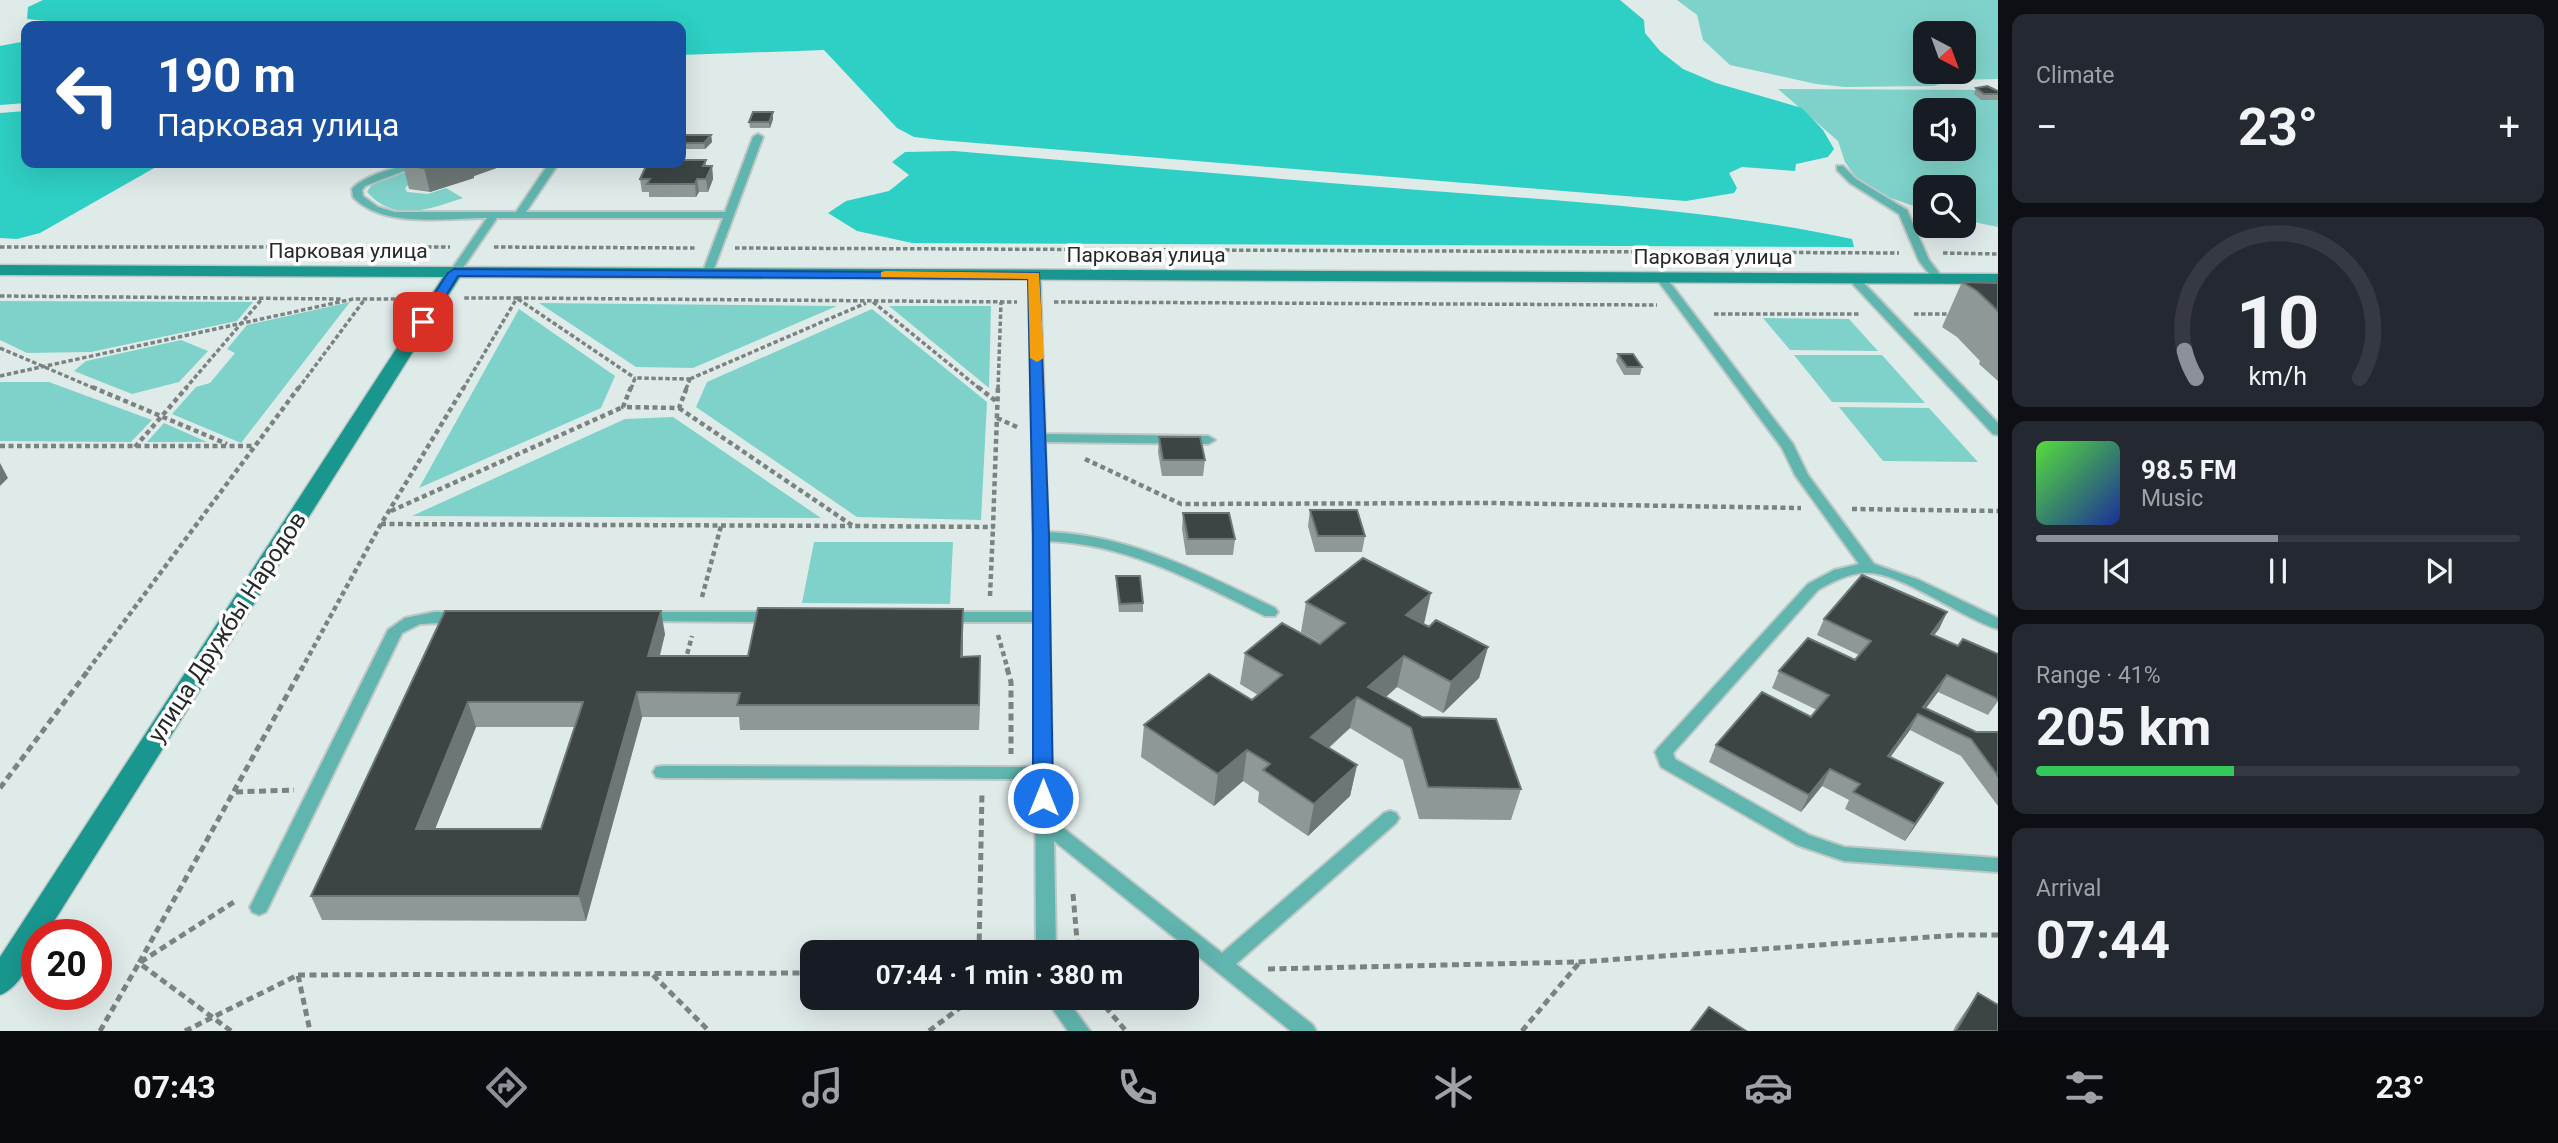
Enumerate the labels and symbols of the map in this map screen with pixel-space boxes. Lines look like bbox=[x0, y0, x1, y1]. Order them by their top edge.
north arrow bbox=[1913, 21, 1976, 84]
street label: Парковая улица bbox=[268, 239, 428, 263]
street label: Парковая улица bbox=[1066, 243, 1226, 267]
street label: Парковая улица bbox=[1633, 245, 1793, 269]
pin bbox=[393, 292, 453, 352]
street label: улица Дружбы Народов bbox=[142, 506, 312, 748]
position arrow bbox=[1006, 761, 1080, 835]
speed limit sign: 20 bbox=[21, 919, 112, 1010]

